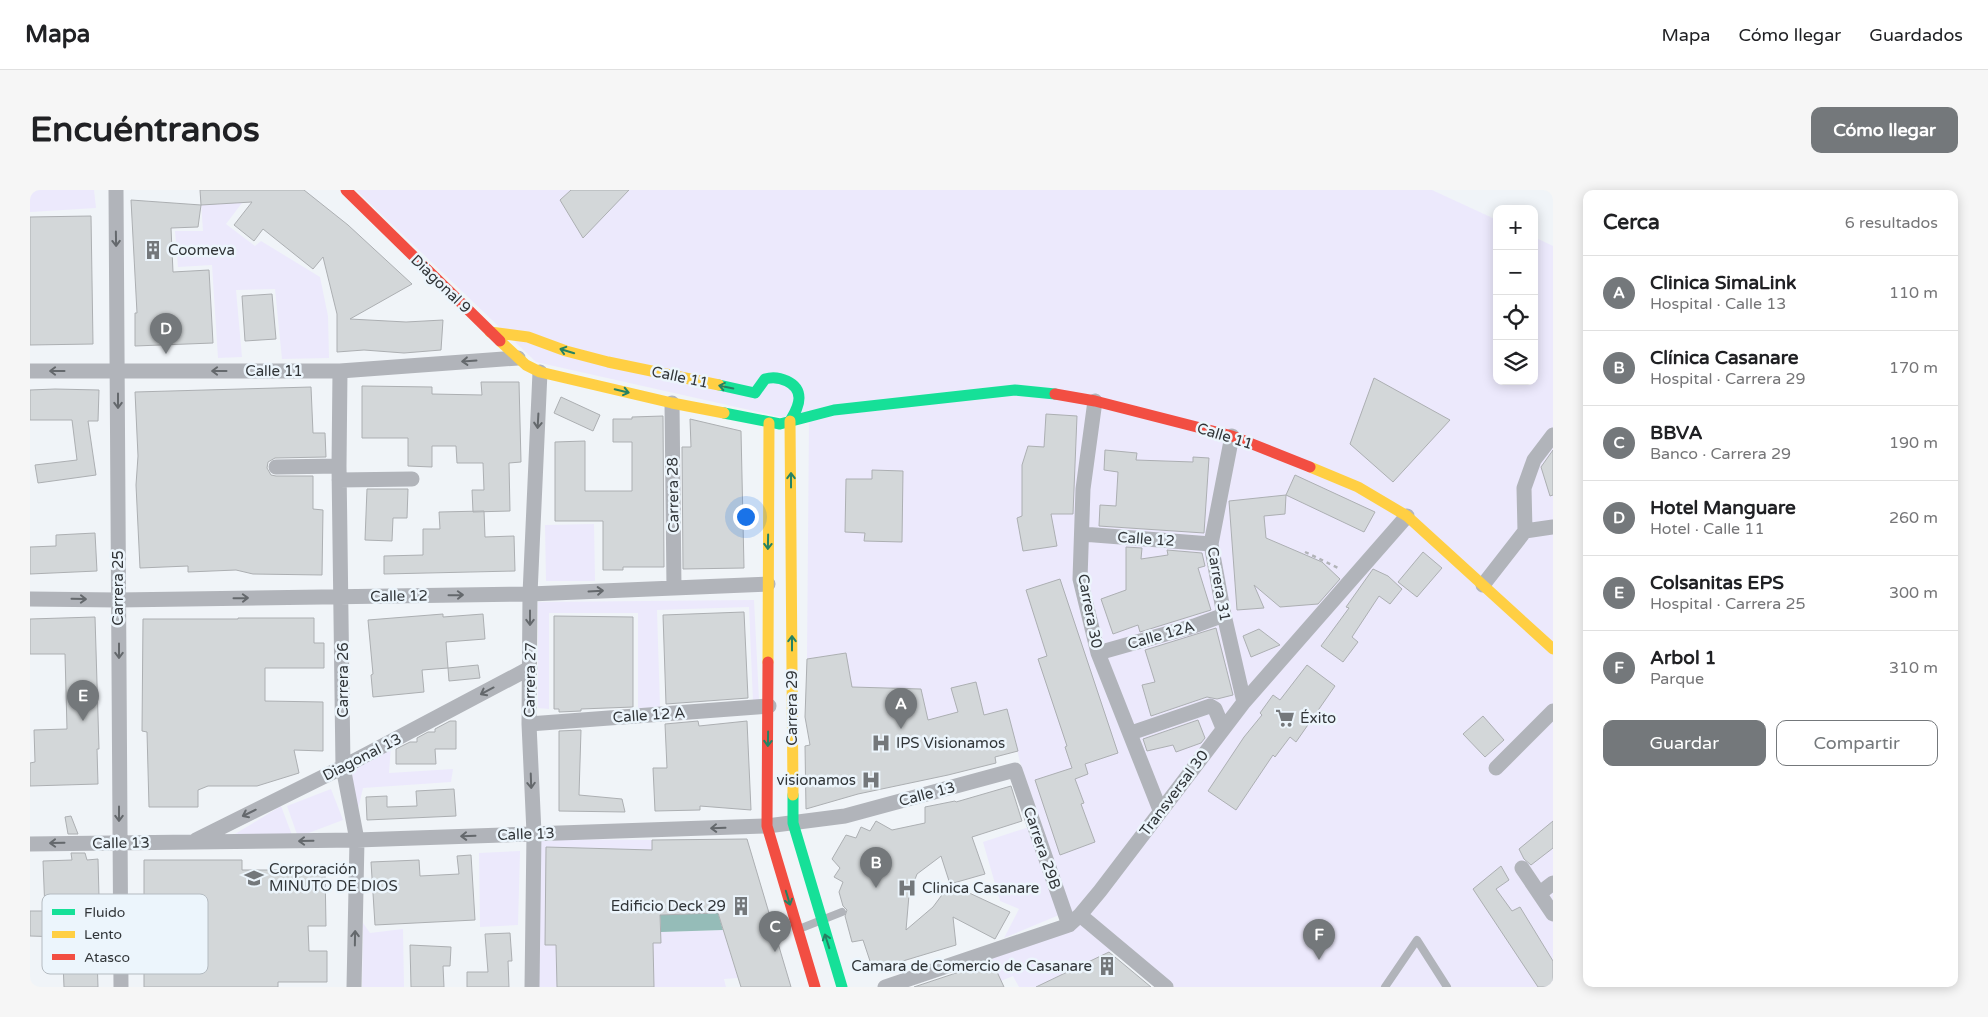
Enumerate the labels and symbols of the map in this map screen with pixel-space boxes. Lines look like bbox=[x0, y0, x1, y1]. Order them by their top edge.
one-way arrow bbox=[111, 230, 121, 246]
building icon: Coomeva bbox=[142, 239, 164, 261]
place label: Coomeva bbox=[168, 241, 235, 259]
street label: Diagonal 9 bbox=[407, 251, 475, 317]
pin: D bbox=[150, 313, 182, 354]
one-way arrow bbox=[560, 346, 576, 356]
one-way arrow bbox=[461, 357, 477, 366]
street label: Calle 11 bbox=[245, 362, 303, 380]
street label: Calle 11 bbox=[650, 362, 710, 392]
one-way arrow bbox=[49, 366, 66, 376]
one-way arrow bbox=[212, 366, 228, 376]
one-way arrow bbox=[718, 382, 734, 391]
one-way arrow bbox=[613, 387, 629, 396]
one-way arrow bbox=[113, 392, 123, 409]
one-way arrow bbox=[533, 413, 542, 429]
street label: Calle 11 bbox=[1195, 419, 1255, 453]
street label: Carrera 28 bbox=[663, 457, 683, 533]
one-way arrow bbox=[786, 473, 796, 489]
your location bbox=[733, 504, 759, 530]
street label: Calle 12 bbox=[1117, 528, 1175, 550]
one-way arrow bbox=[763, 533, 773, 549]
street label: Carrera 31 bbox=[1204, 545, 1234, 623]
street label: Carrera 25 bbox=[109, 550, 127, 626]
street label: Carrera 30 bbox=[1074, 572, 1106, 650]
street label: Calle 12 bbox=[370, 586, 428, 606]
one-way arrow bbox=[588, 587, 604, 596]
one-way arrow bbox=[448, 590, 464, 600]
one-way arrow bbox=[232, 593, 249, 603]
one-way arrow bbox=[70, 594, 86, 604]
one-way arrow bbox=[525, 610, 535, 626]
street label: Calle 12A bbox=[1125, 617, 1197, 653]
one-way arrow bbox=[787, 635, 797, 652]
one-way arrow bbox=[114, 642, 124, 659]
street label: Carrera 26 bbox=[334, 642, 352, 718]
street label: Carrera 27 bbox=[520, 642, 540, 718]
street label: Carrera 29 bbox=[783, 670, 801, 746]
pin: E bbox=[67, 680, 99, 721]
one-way arrow bbox=[480, 687, 495, 696]
pin: A bbox=[885, 688, 917, 729]
street label: Calle 12 A bbox=[612, 703, 686, 727]
supermarket icon: Éxito bbox=[1274, 707, 1296, 729]
place label: Éxito bbox=[1300, 709, 1336, 727]
street label: Diagonal 13 bbox=[320, 729, 404, 785]
one-way arrow bbox=[763, 730, 773, 747]
hospital icon: IPS Visionamos bbox=[870, 732, 892, 754]
place label: IPS Visionamos bbox=[896, 734, 1005, 752]
street label: Transversal 30 bbox=[1136, 747, 1212, 839]
hospital icon: visionamos bbox=[860, 769, 882, 791]
place label: visionamos bbox=[777, 771, 856, 789]
one-way arrow bbox=[527, 773, 536, 789]
street label: Calle 13 bbox=[897, 778, 957, 810]
street label: Carrera 29B bbox=[1020, 804, 1064, 892]
one-way arrow bbox=[114, 805, 124, 821]
one-way arrow bbox=[242, 809, 257, 819]
one-way arrow bbox=[710, 823, 726, 832]
street label: Calle 13 bbox=[497, 824, 555, 844]
one-way arrow bbox=[461, 831, 477, 840]
street label: Calle 13 bbox=[92, 833, 150, 853]
one-way arrow bbox=[298, 836, 314, 846]
one-way arrow bbox=[49, 838, 66, 848]
pin: B bbox=[860, 847, 892, 888]
place label: Corporación MINUTO DE DIOS bbox=[269, 860, 398, 895]
school or university icon: Corporación MINUTO DE DIOS bbox=[243, 867, 265, 889]
hospital icon: Clinica Casanare bbox=[896, 877, 918, 899]
place label: Clinica Casanare bbox=[922, 879, 1039, 897]
one-way arrow bbox=[784, 890, 794, 906]
legend bbox=[42, 894, 208, 974]
building icon: Edificio Deck 29 bbox=[730, 895, 752, 917]
place label: Edificio Deck 29 bbox=[611, 897, 726, 915]
text: Fluido bbox=[84, 904, 125, 921]
pin: C bbox=[759, 911, 791, 952]
pin: F bbox=[1303, 919, 1335, 960]
text: Lento bbox=[84, 926, 122, 943]
one-way arrow bbox=[350, 931, 359, 947]
one-way arrow bbox=[822, 933, 831, 949]
text: Atasco bbox=[84, 949, 130, 966]
building icon: Camara de Comercio de Casanare bbox=[1096, 955, 1118, 977]
place label: Camara de Comercio de Casanare bbox=[851, 957, 1092, 975]

